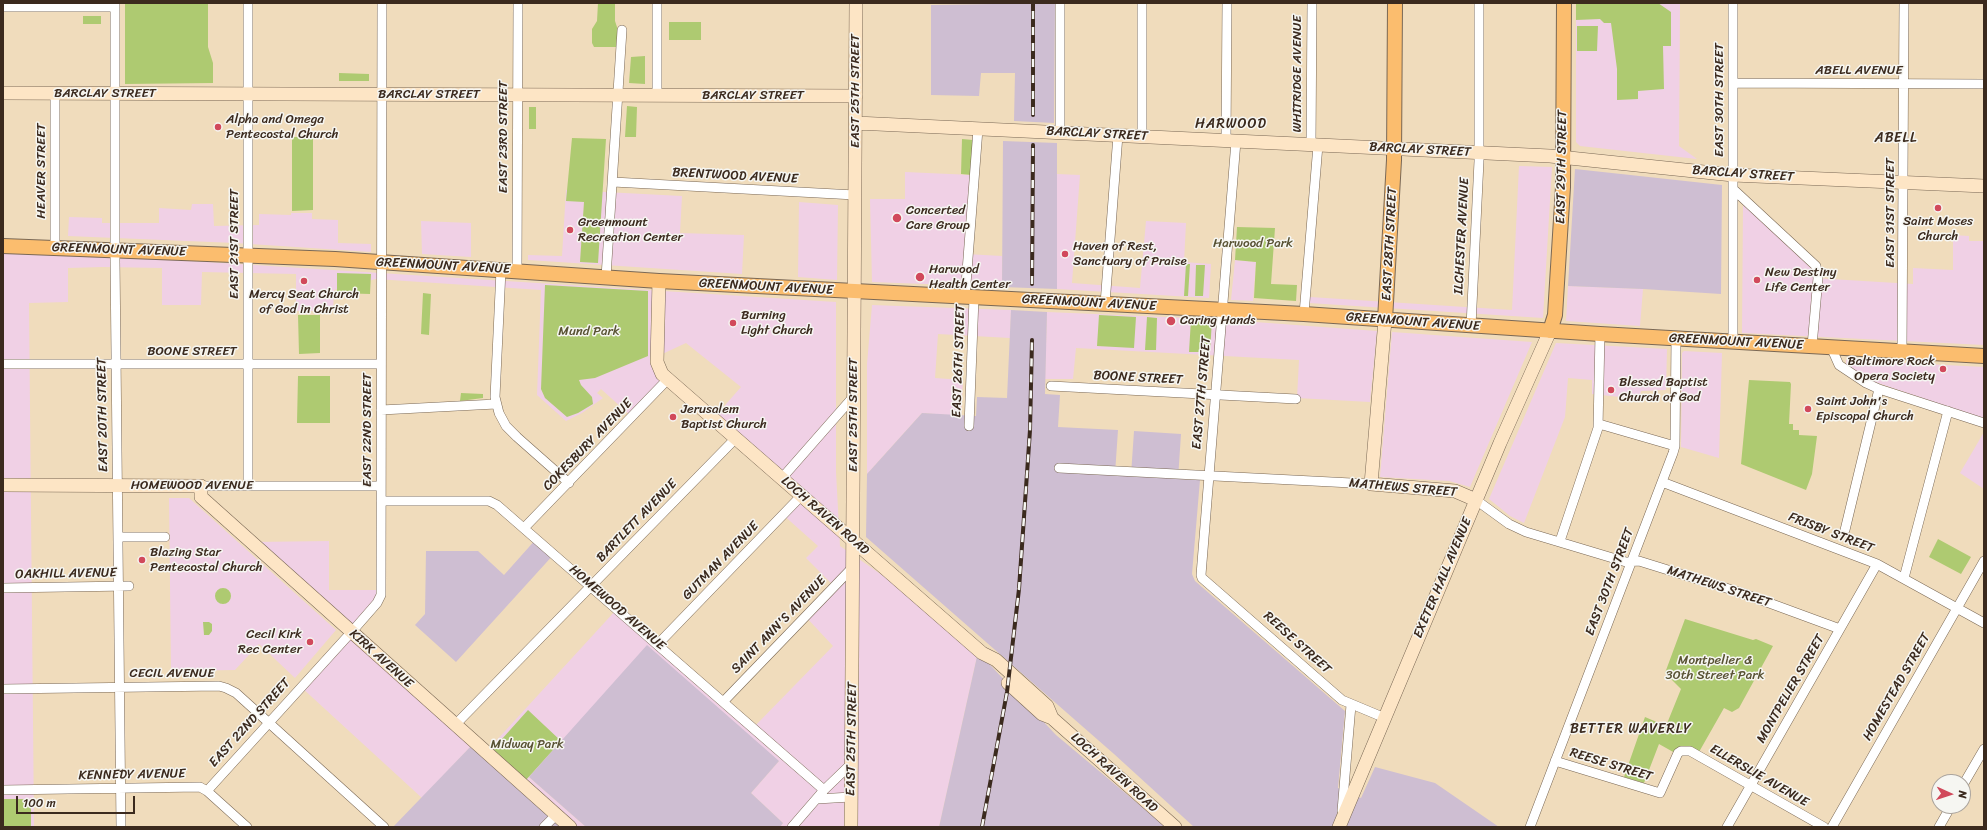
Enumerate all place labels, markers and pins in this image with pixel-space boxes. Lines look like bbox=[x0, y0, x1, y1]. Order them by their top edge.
place label: Alpha and Omega Pentecostal Church bbox=[226, 112, 339, 143]
marker: Alpha and Omega Pentecostal Church bbox=[213, 122, 223, 132]
place label: Concerted Care Group bbox=[906, 203, 970, 234]
marker: Saint Moses Church bbox=[1933, 203, 1943, 213]
marker: Concerted Care Group bbox=[891, 212, 903, 224]
place label: Saint Moses Church bbox=[1903, 214, 1973, 245]
place label: Greenmount Recreation Center bbox=[578, 215, 683, 246]
marker: Greenmount Recreation Center bbox=[565, 225, 575, 235]
place label: Haven of Rest, Sanctuary of Praise bbox=[1073, 239, 1187, 270]
marker: Haven of Rest, Sanctuary of Praise bbox=[1060, 249, 1070, 259]
place label: Harwood Health Center bbox=[929, 262, 1010, 293]
place label: New Destiny Life Center bbox=[1765, 265, 1837, 296]
marker: Harwood Health Center bbox=[914, 271, 926, 283]
marker: New Destiny Life Center bbox=[1752, 275, 1762, 285]
marker: Mercy Seat Church of God in Christ bbox=[299, 276, 309, 286]
place label: Mercy Seat Church of God in Christ bbox=[249, 287, 359, 318]
place label: Burning Light Church bbox=[741, 308, 813, 339]
place label: Caring Hands bbox=[1180, 313, 1255, 329]
marker: Caring Hands bbox=[1165, 315, 1177, 327]
marker: Burning Light Church bbox=[728, 318, 738, 328]
place label: Baltimore Rock Opera Society bbox=[1848, 354, 1935, 385]
marker: Baltimore Rock Opera Society bbox=[1938, 364, 1948, 374]
place label: Blessed Baptist Church of God bbox=[1619, 375, 1708, 406]
marker: Blessed Baptist Church of God bbox=[1606, 385, 1616, 395]
place label: Saint John's Episcopal Church bbox=[1816, 394, 1914, 425]
place label: Jerusalem Baptist Church bbox=[681, 402, 767, 433]
marker: Saint John's Episcopal Church bbox=[1803, 404, 1813, 414]
marker: Jerusalem Baptist Church bbox=[668, 412, 678, 422]
place label: Blazing Star Pentecostal Church bbox=[150, 545, 263, 576]
marker: Blazing Star Pentecostal Church bbox=[137, 555, 147, 565]
place label: Cecil Kirk Rec Center bbox=[238, 627, 302, 658]
marker: Cecil Kirk Rec Center bbox=[305, 637, 315, 647]

